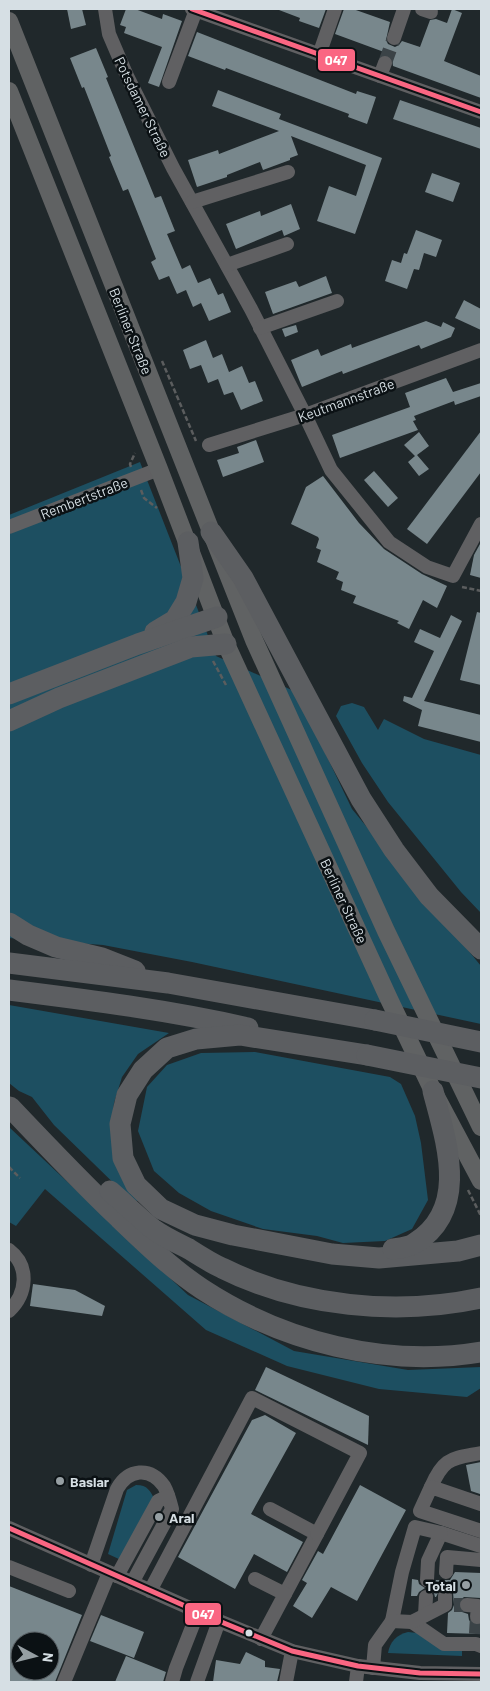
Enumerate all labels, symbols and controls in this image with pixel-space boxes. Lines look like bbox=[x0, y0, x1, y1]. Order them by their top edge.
line badge: 047 bbox=[317, 48, 356, 72]
text: 047 bbox=[325, 51, 347, 68]
street label: Potsdamer Straße bbox=[111, 54, 175, 160]
street label: Berliner Straße bbox=[106, 285, 156, 377]
street label: Keutmannstraße bbox=[295, 375, 397, 425]
street label: Rembertstraße bbox=[38, 474, 130, 522]
street label: Berliner Straße bbox=[317, 856, 371, 946]
place label: Baslar bbox=[70, 1473, 110, 1490]
marker: Baslar bbox=[54, 1475, 66, 1487]
place label: Aral bbox=[169, 1509, 194, 1526]
marker: Aral bbox=[153, 1511, 165, 1523]
place label: Total bbox=[425, 1577, 456, 1594]
marker: Total bbox=[460, 1579, 472, 1591]
line badge: 047 bbox=[184, 1602, 222, 1626]
text: 047 bbox=[192, 1605, 214, 1622]
unlabelled marker bbox=[244, 1628, 254, 1638]
north arrow bbox=[10, 1631, 60, 1681]
text: N bbox=[39, 1652, 57, 1663]

